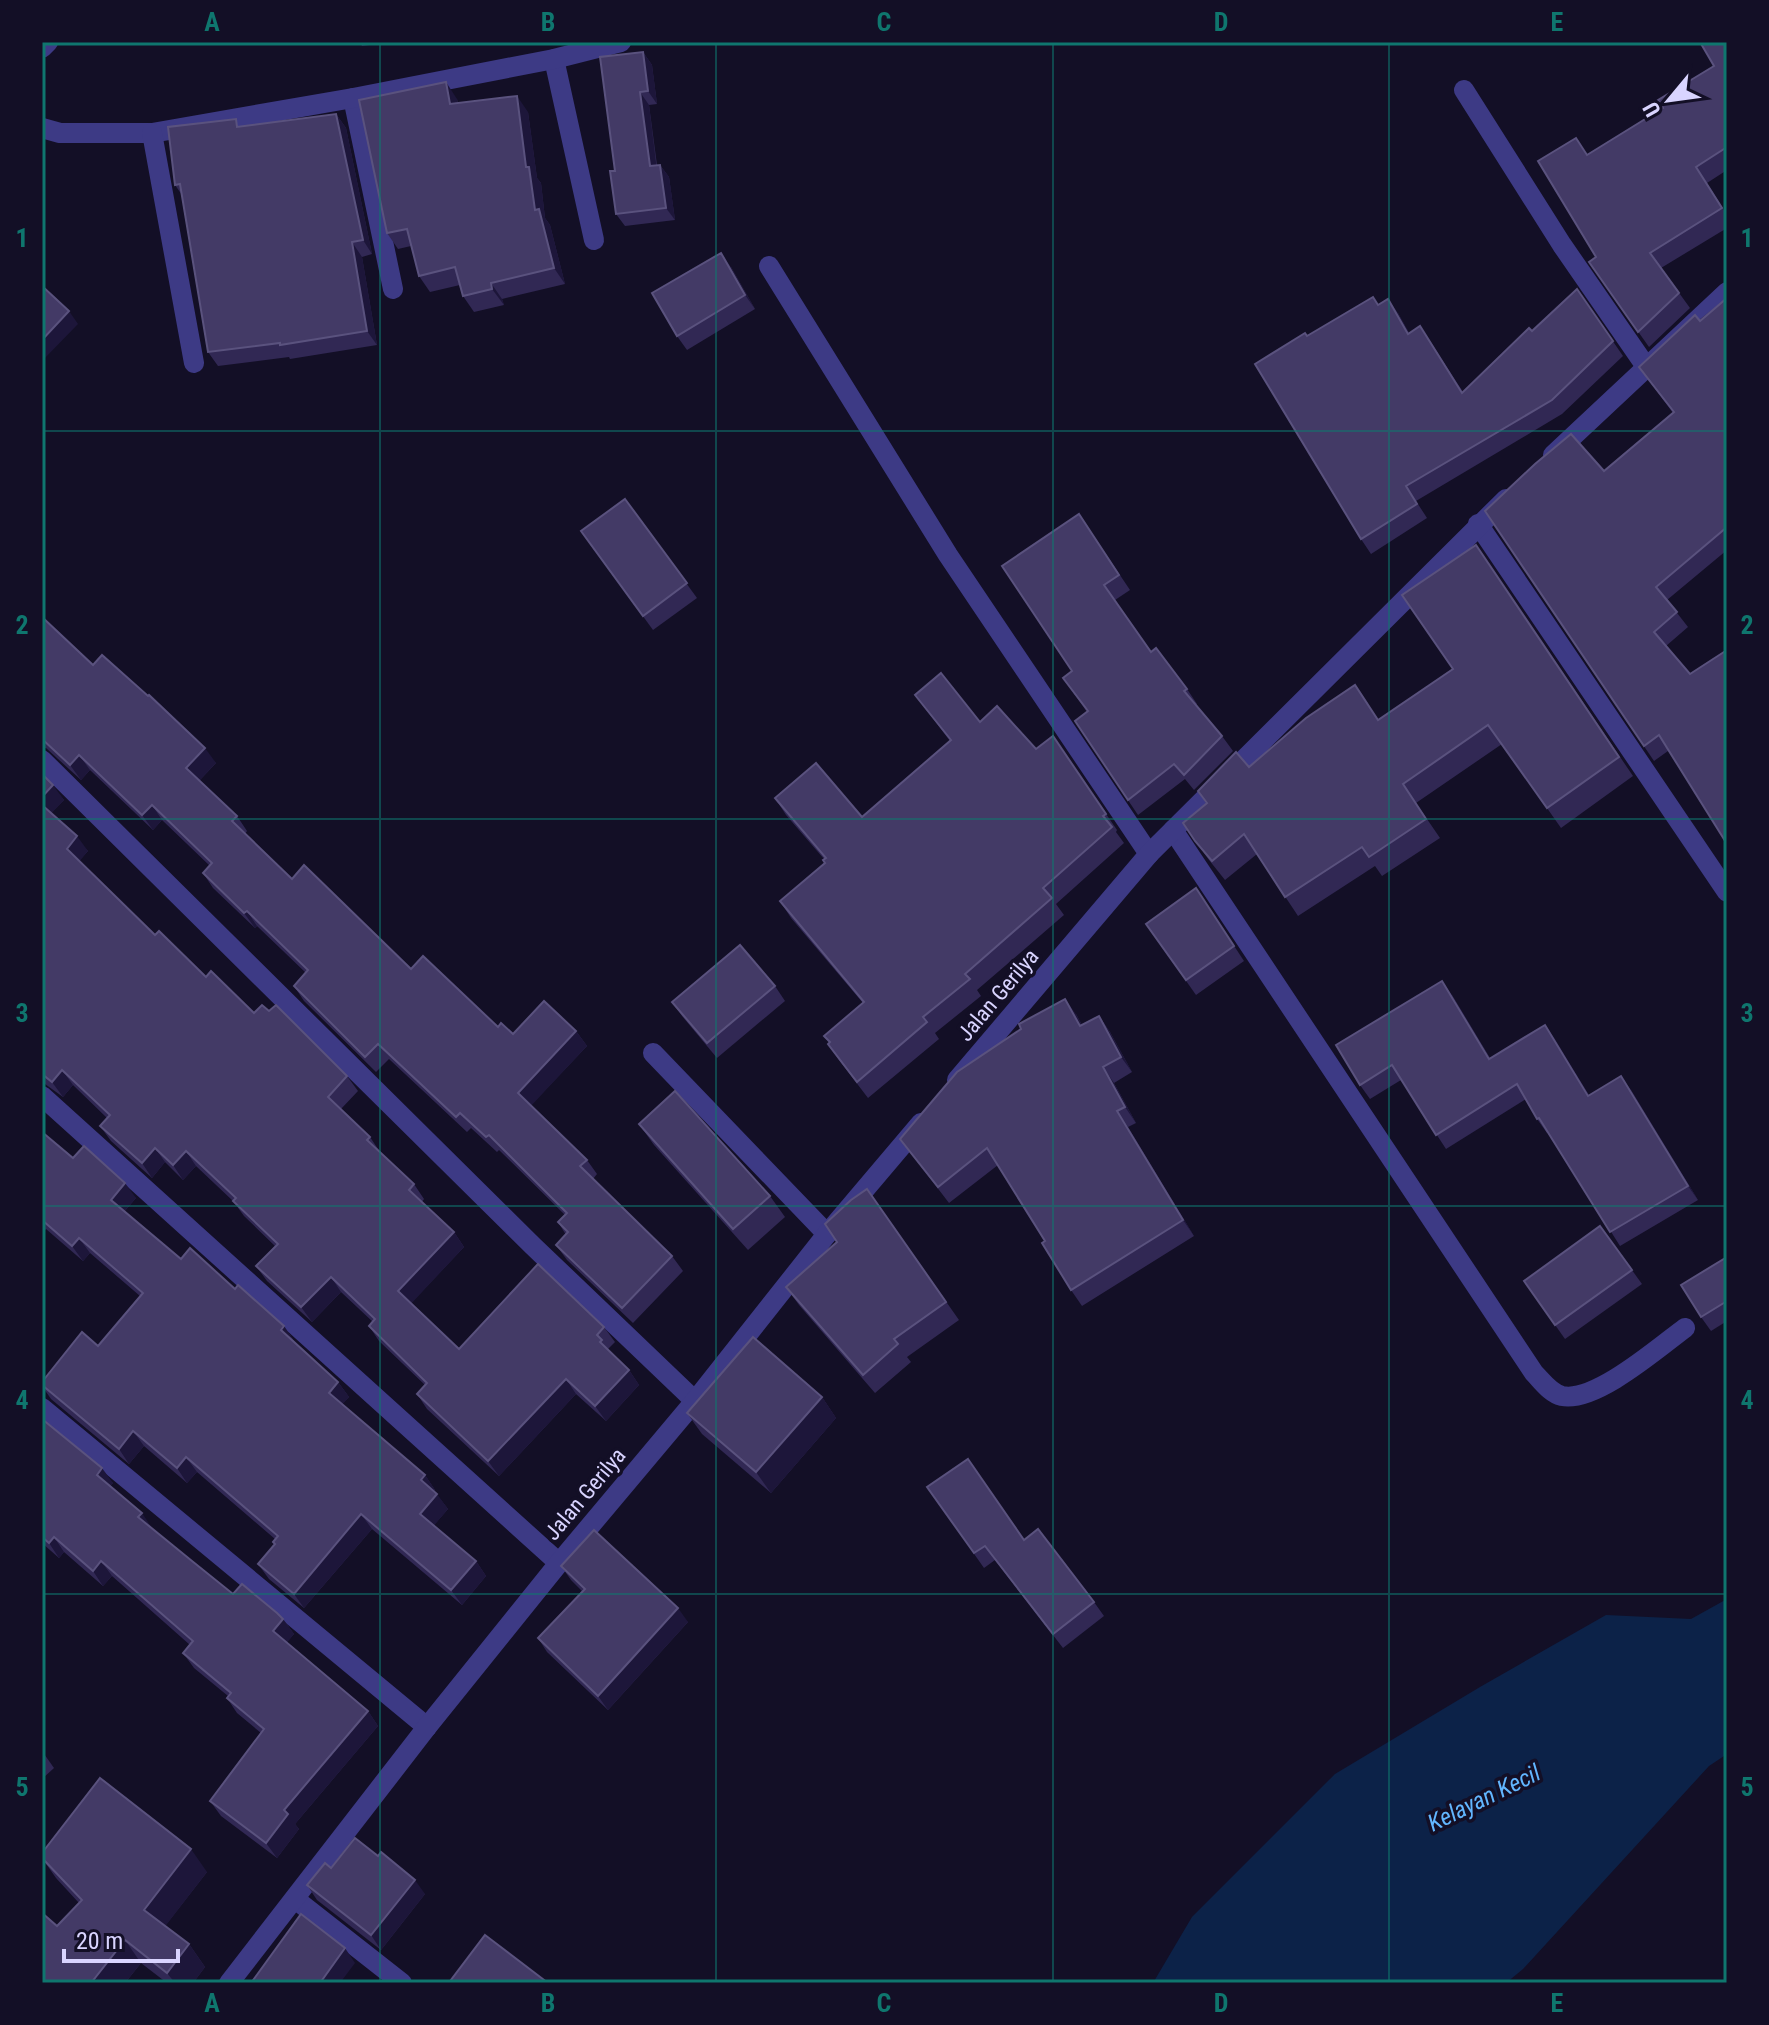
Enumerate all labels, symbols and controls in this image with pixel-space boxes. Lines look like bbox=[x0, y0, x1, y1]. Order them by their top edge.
text: A bbox=[204, 7, 220, 37]
text: B bbox=[541, 7, 555, 37]
text: C bbox=[877, 7, 892, 37]
text: D bbox=[1214, 7, 1228, 37]
text: E bbox=[1551, 7, 1564, 37]
north arrow bbox=[1629, 60, 1709, 140]
text: U bbox=[1638, 98, 1666, 121]
text: 1 bbox=[15, 223, 29, 253]
text: 1 bbox=[1740, 223, 1754, 253]
text: 2 bbox=[15, 610, 29, 640]
text: 2 bbox=[1740, 610, 1754, 640]
street label: Jalan Gerilya bbox=[952, 944, 1044, 1046]
text: 3 bbox=[15, 998, 29, 1028]
text: 3 bbox=[1740, 998, 1754, 1028]
text: 4 bbox=[15, 1385, 29, 1415]
text: 4 bbox=[1740, 1385, 1754, 1415]
street label: Jalan Gerilya bbox=[539, 1443, 631, 1545]
water label: Kelayan Kecil bbox=[1423, 1758, 1545, 1837]
text: 5 bbox=[15, 1772, 29, 1802]
text: 5 bbox=[1740, 1772, 1754, 1802]
scale bar bbox=[64, 1913, 178, 1963]
text: 20 m bbox=[76, 1927, 123, 1955]
text: A bbox=[204, 1988, 220, 2018]
text: B bbox=[541, 1988, 555, 2018]
text: C bbox=[877, 1988, 892, 2018]
text: D bbox=[1214, 1988, 1228, 2018]
text: E bbox=[1551, 1988, 1564, 2018]

